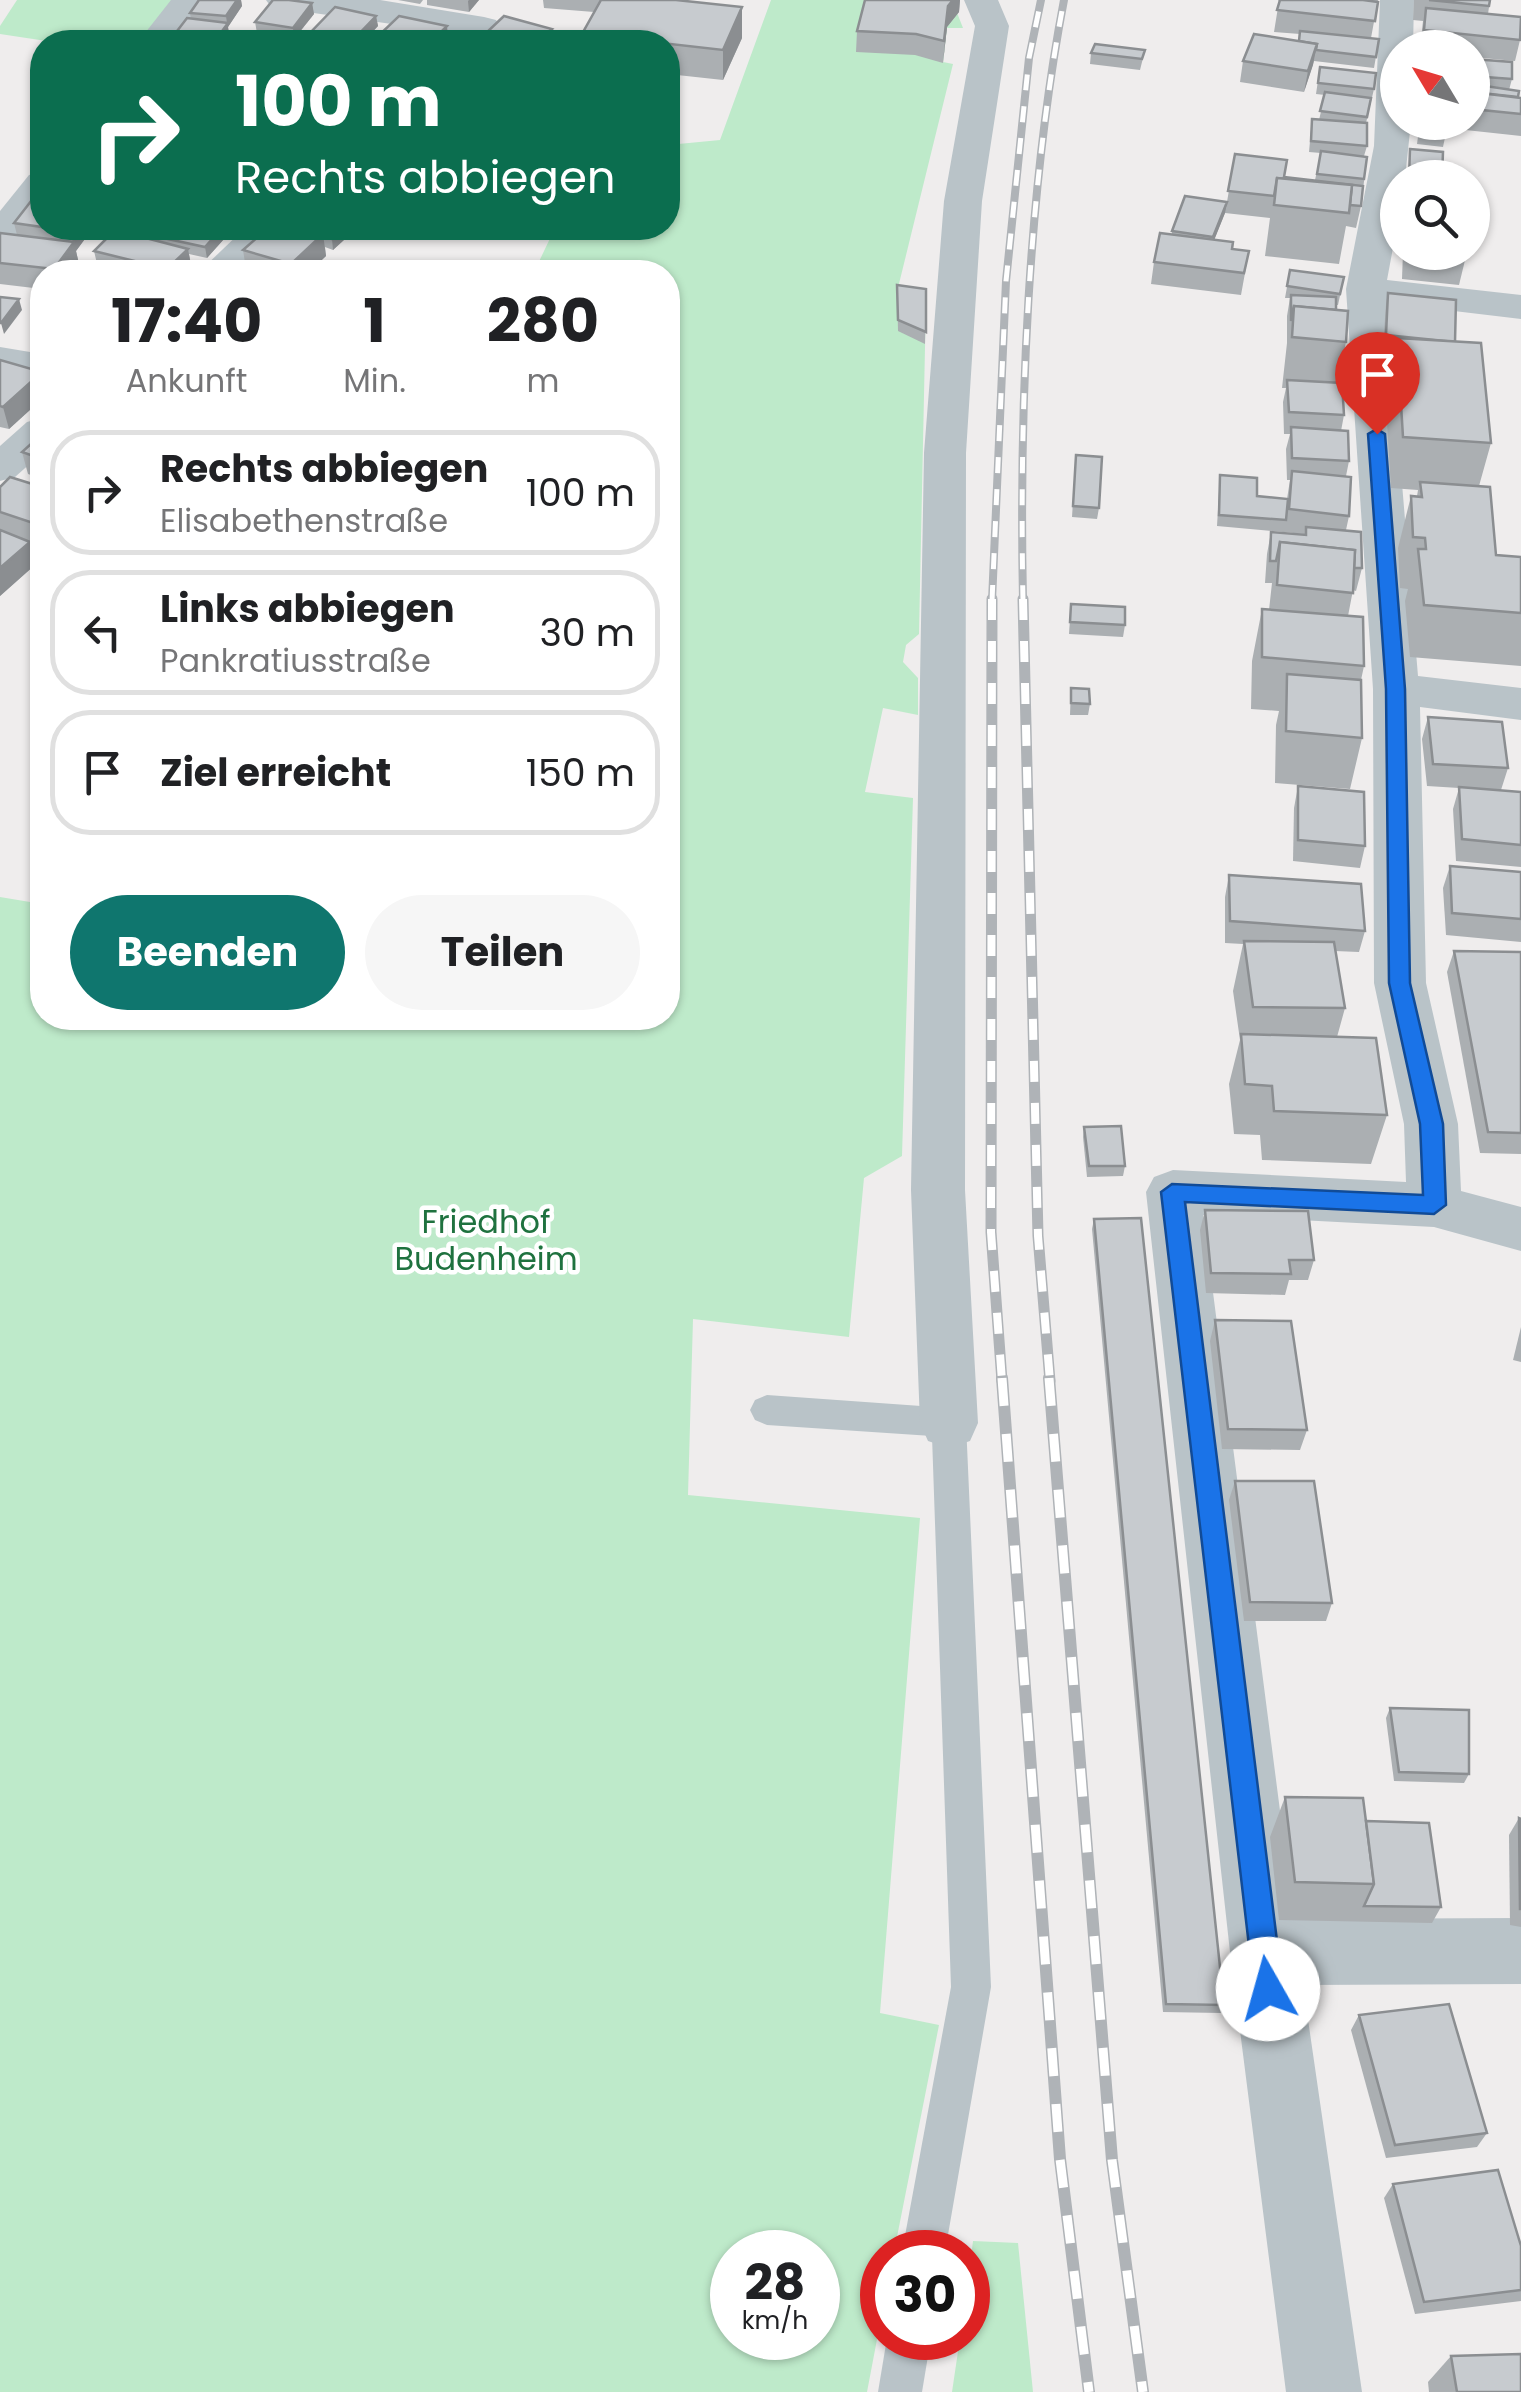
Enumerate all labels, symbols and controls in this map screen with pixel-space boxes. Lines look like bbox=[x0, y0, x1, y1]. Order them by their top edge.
north arrow bbox=[1380, 30, 1490, 140]
map controls bbox=[1380, 30, 1490, 270]
text: 100 m bbox=[235, 52, 442, 151]
icon: right bbox=[70, 70, 200, 200]
text: Rechts abbiegen bbox=[235, 146, 616, 209]
button: search bbox=[1380, 160, 1490, 270]
text: 17:40 bbox=[111, 279, 262, 363]
text: 1 bbox=[363, 279, 386, 363]
text: 280 bbox=[487, 279, 599, 363]
pin bbox=[1335, 332, 1420, 435]
icon: arrive bbox=[1350, 347, 1405, 402]
text: Ankunft bbox=[126, 358, 247, 403]
text: Min. bbox=[343, 358, 406, 403]
text: m bbox=[526, 358, 559, 403]
text: Rechts abbiegen bbox=[160, 442, 488, 495]
icon: right bbox=[75, 465, 130, 520]
text: 100 m bbox=[526, 466, 635, 519]
text: Elisabethenstraße bbox=[160, 498, 448, 543]
text: Links abbiegen bbox=[160, 582, 455, 635]
icon: left bbox=[75, 605, 130, 660]
text: 30 m bbox=[539, 606, 635, 659]
text: Pankratiusstraße bbox=[160, 638, 431, 683]
icon: arrive bbox=[75, 745, 130, 800]
text: Ziel erreicht bbox=[160, 746, 391, 799]
text: 150 m bbox=[526, 746, 635, 799]
button: Beenden bbox=[70, 895, 345, 1010]
button: Teilen bbox=[365, 895, 640, 1010]
park label: Friedhof Budenheim bbox=[394, 1199, 578, 1281]
position arrow bbox=[1216, 1937, 1320, 2041]
speed limit sign: 30 bbox=[860, 2230, 990, 2360]
text: 28 bbox=[745, 2247, 805, 2318]
text: km/h bbox=[742, 2303, 808, 2338]

